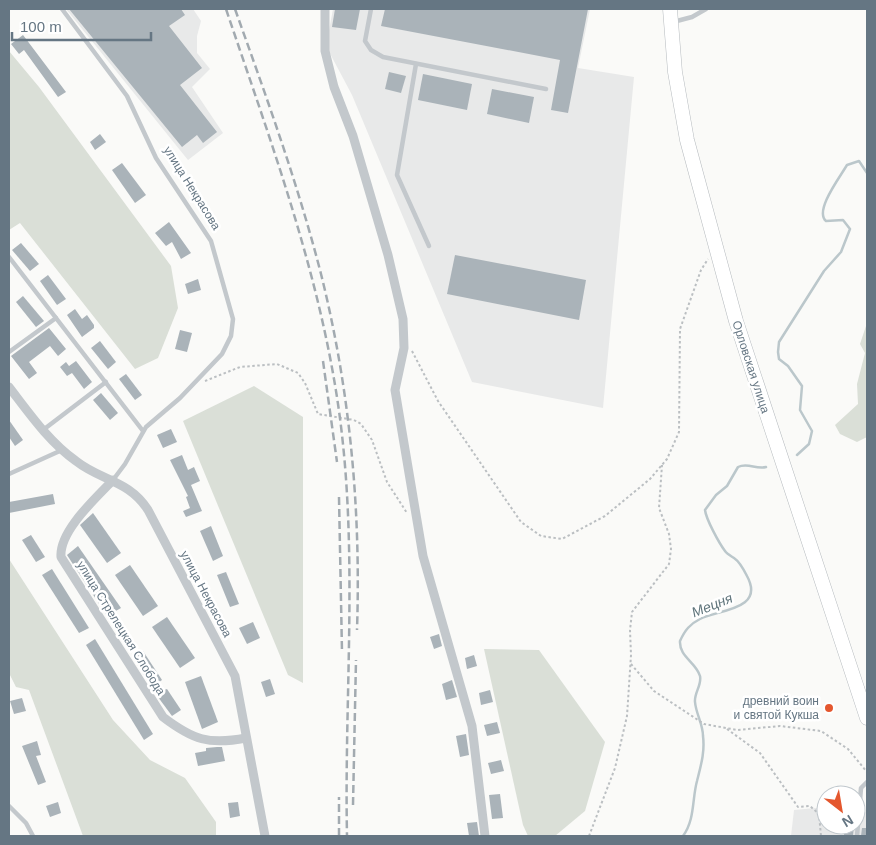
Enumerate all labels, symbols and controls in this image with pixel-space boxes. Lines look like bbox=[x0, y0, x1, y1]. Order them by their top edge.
scale bar bbox=[12, 10, 151, 42]
text: 100 m bbox=[20, 18, 62, 35]
street label: улица Некрасова bbox=[161, 144, 224, 233]
street label: Орловская улица bbox=[729, 319, 773, 415]
street label: улица Некрасова bbox=[177, 548, 235, 640]
street label: улица Стрелецкая Слобода bbox=[74, 558, 168, 698]
water label: Мецня bbox=[689, 589, 735, 620]
place label: древний воин и святой Кукша bbox=[734, 694, 819, 722]
marker: древний воин и святой Кукша bbox=[823, 702, 835, 714]
north arrow bbox=[816, 785, 866, 835]
text: N bbox=[839, 812, 856, 831]

